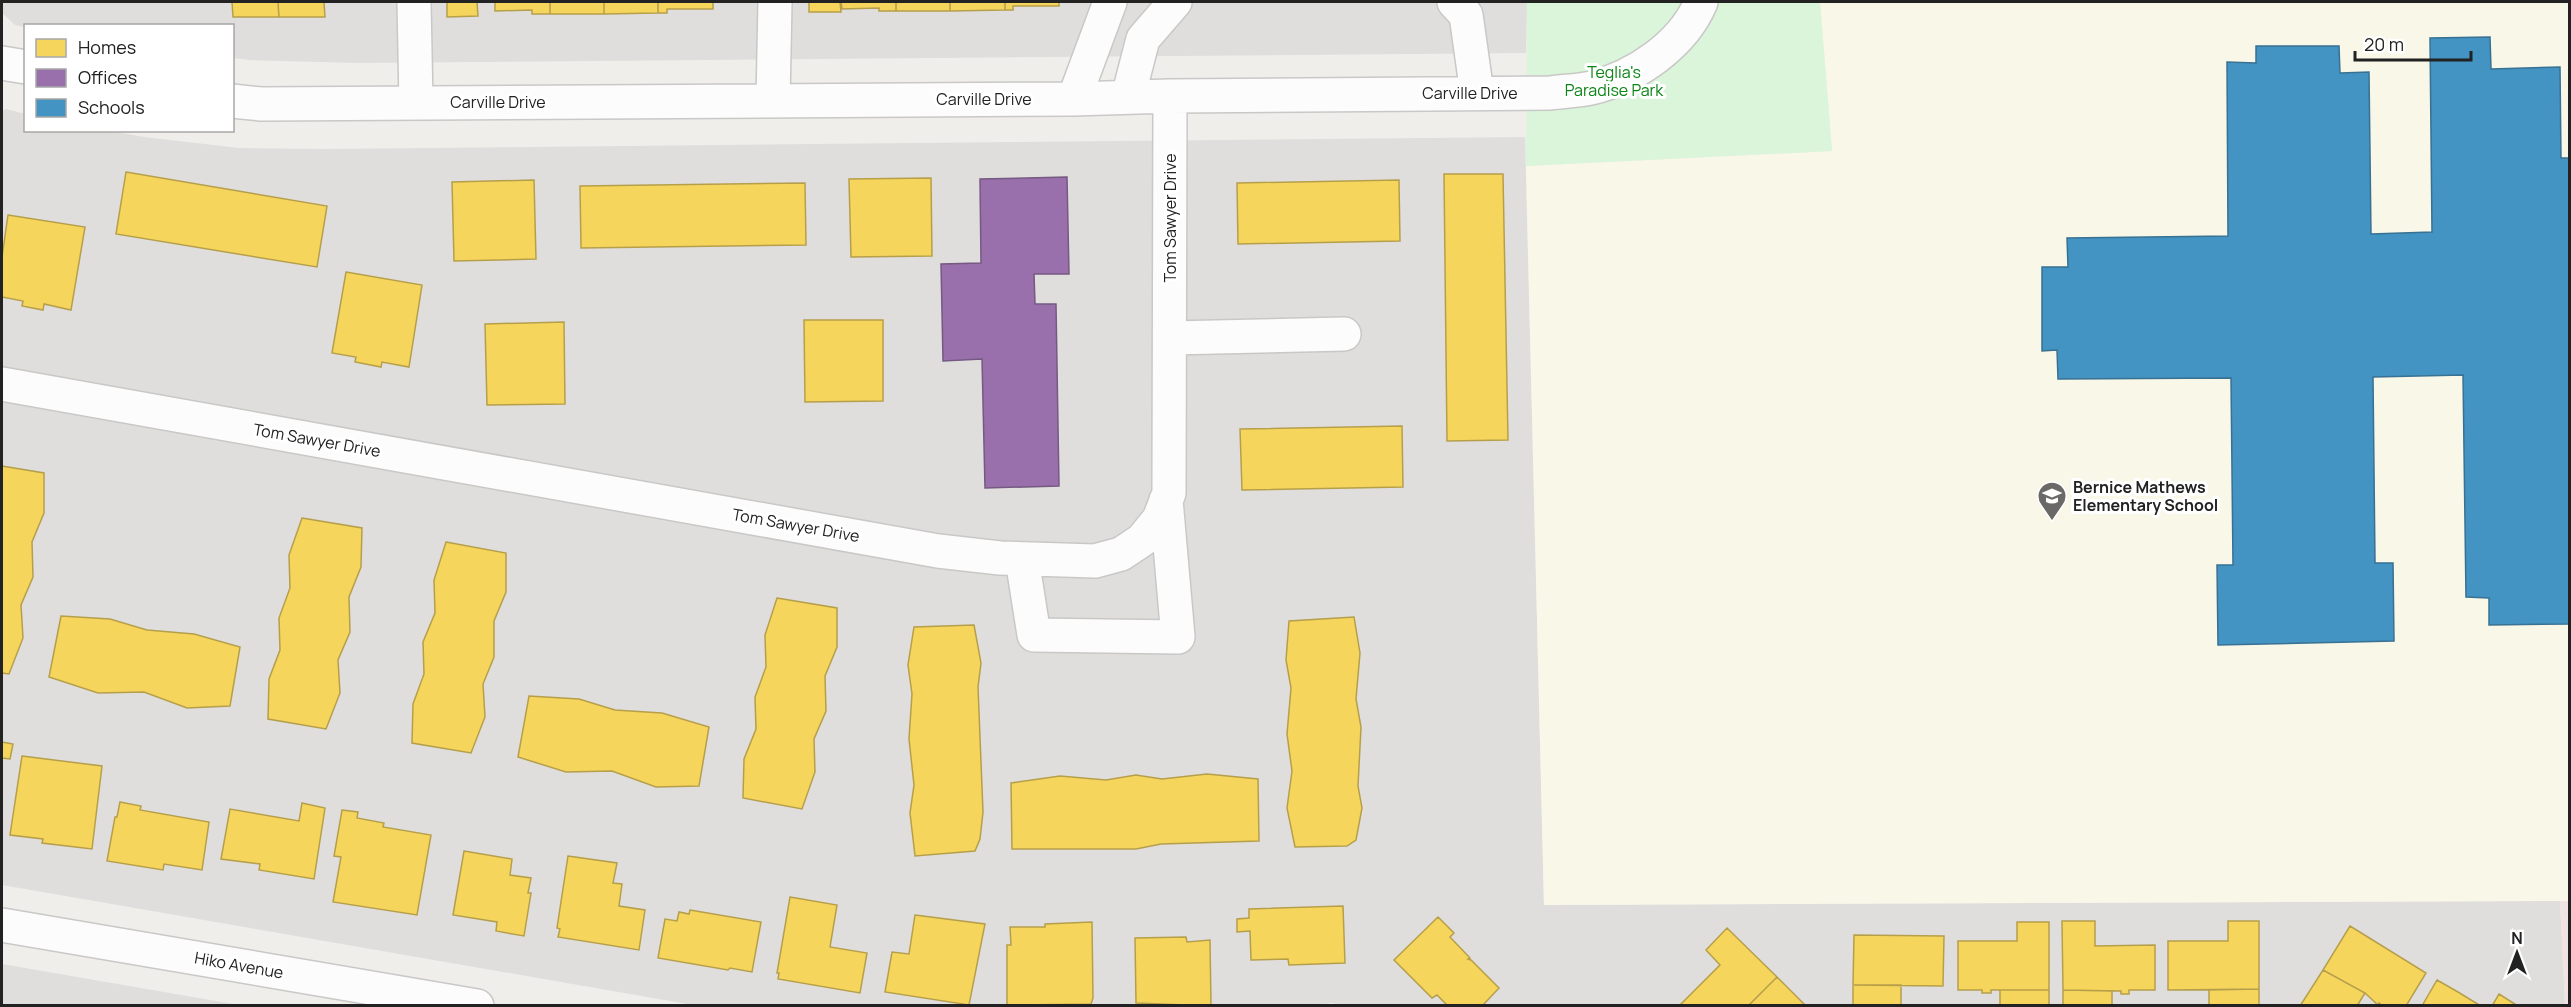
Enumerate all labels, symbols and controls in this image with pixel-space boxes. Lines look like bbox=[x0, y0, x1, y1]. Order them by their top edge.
legend bbox=[24, 24, 234, 132]
scale bar bbox=[2355, 24, 2470, 62]
text: 20 m bbox=[2364, 32, 2404, 56]
text: Homes bbox=[78, 35, 136, 59]
park label: Teglia's Paradise Park bbox=[1565, 61, 1664, 101]
text: Offices bbox=[78, 65, 137, 89]
street label: Carville Drive bbox=[1422, 82, 1518, 104]
street label: Carville Drive bbox=[936, 88, 1032, 110]
street label: Carville Drive bbox=[450, 91, 546, 113]
text: Schools bbox=[78, 95, 145, 119]
street label: Tom Sawyer Drive bbox=[1159, 154, 1181, 282]
street label: Tom Sawyer Drive bbox=[252, 418, 382, 462]
place label: Bernice Mathews Elementary School bbox=[2073, 476, 2218, 516]
school or university icon: Bernice Mathews Elementary School bbox=[2036, 480, 2068, 522]
street label: Tom Sawyer Drive bbox=[731, 503, 861, 547]
north arrow bbox=[2487, 923, 2547, 983]
text: N bbox=[2511, 927, 2523, 949]
street label: Hiko Avenue bbox=[193, 946, 285, 984]

